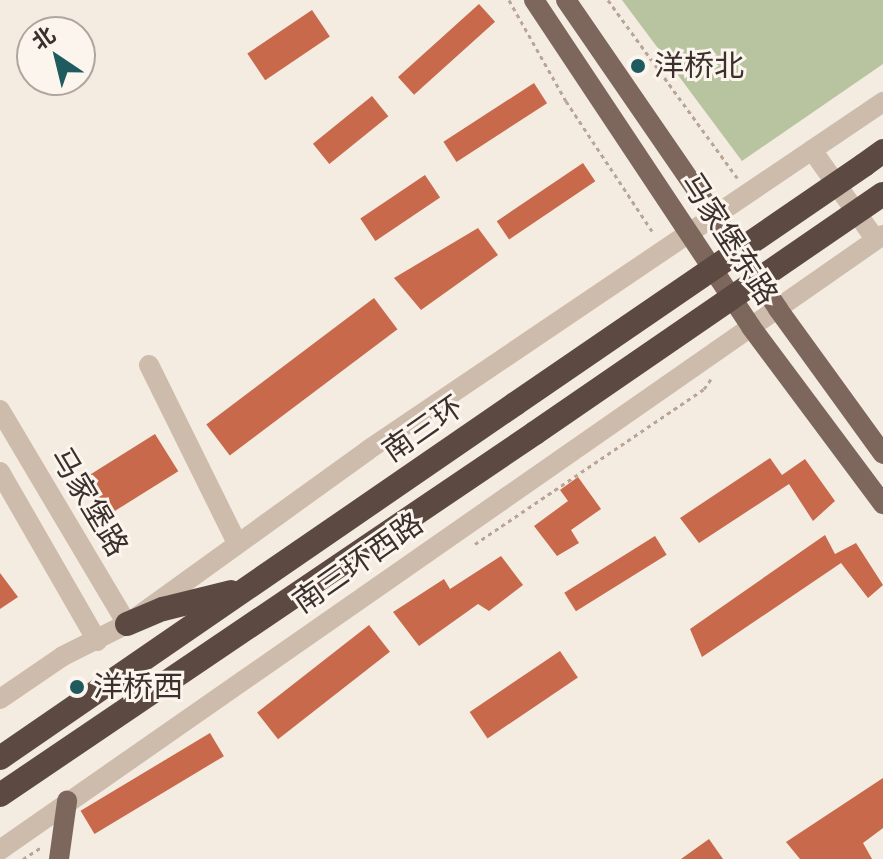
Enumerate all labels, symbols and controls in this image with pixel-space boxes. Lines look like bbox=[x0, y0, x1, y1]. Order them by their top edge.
north arrow bbox=[16, 16, 96, 96]
text: 北 bbox=[26, 20, 60, 56]
place label: 洋桥北 bbox=[654, 48, 744, 84]
marker: 洋桥北 bbox=[629, 57, 647, 75]
street label: 马家堡东路 bbox=[673, 166, 785, 312]
street label: 南三环 bbox=[376, 388, 470, 470]
street label: 马家堡路 bbox=[43, 441, 135, 563]
street label: 南三环西路 bbox=[286, 505, 430, 621]
place label: 洋桥西 bbox=[93, 669, 183, 705]
marker: 洋桥西 bbox=[68, 678, 86, 696]

